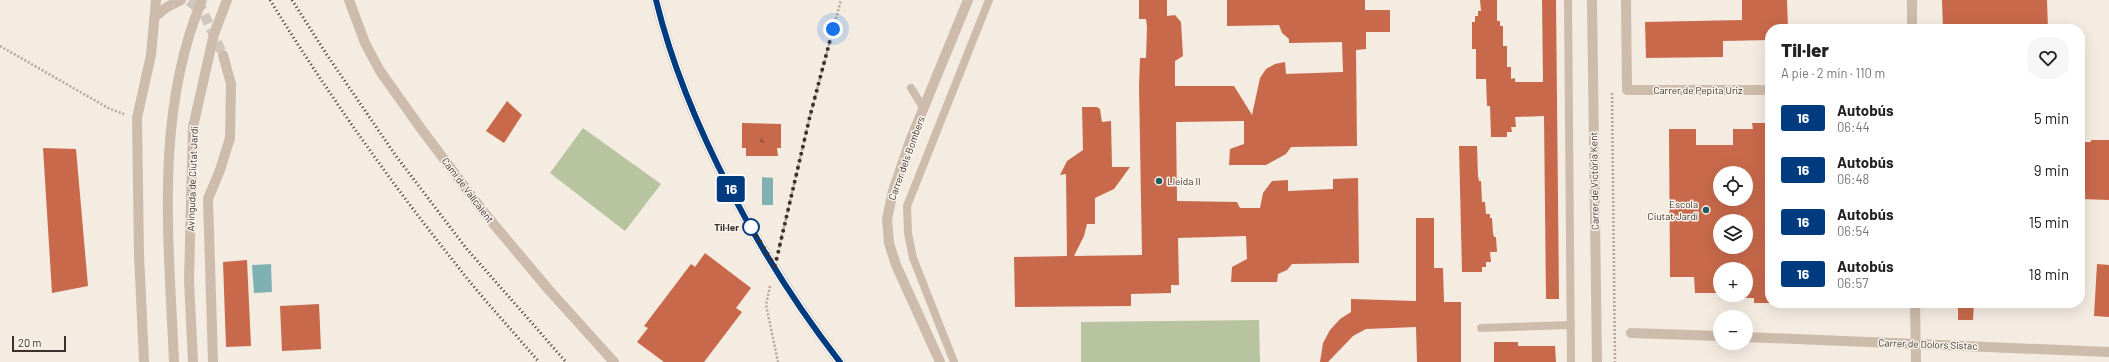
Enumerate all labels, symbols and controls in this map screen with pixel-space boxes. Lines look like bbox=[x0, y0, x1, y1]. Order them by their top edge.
your location bbox=[823, 19, 843, 39]
button: heart bbox=[2027, 37, 2069, 79]
text: Til·ler bbox=[1781, 38, 1829, 61]
text: A pie · 2 min · 110 m bbox=[1781, 65, 1885, 81]
street label: Carrer de Pepita Uriz bbox=[1653, 84, 1743, 96]
text: Autobús bbox=[1837, 101, 1893, 119]
text: 16 bbox=[1797, 109, 1809, 126]
text: 5 min bbox=[2034, 109, 2069, 127]
street label: Carrer dels Bombers bbox=[885, 114, 927, 202]
text: 06:44 bbox=[1837, 119, 1870, 135]
street label: Avinguda de Ciutat Jardí bbox=[184, 126, 200, 232]
street label: Carrer de Victòria Kent bbox=[1587, 131, 1601, 230]
house number: 4 bbox=[760, 135, 764, 145]
text: Autobús bbox=[1837, 153, 1893, 171]
street label: Camí de Vallcalent bbox=[440, 155, 497, 225]
text: 16 bbox=[1797, 161, 1809, 178]
text: 9 min bbox=[2034, 161, 2069, 179]
map controls bbox=[1713, 166, 1753, 350]
button: locate bbox=[1713, 166, 1753, 206]
text: 06:48 bbox=[1837, 171, 1869, 187]
place label: Lleida II bbox=[1167, 175, 1201, 187]
line badge: 16 bbox=[713, 176, 749, 202]
marker: Lleida II bbox=[1154, 176, 1164, 186]
text: 16 bbox=[725, 180, 737, 197]
place label: Escola Ciutat Jardí bbox=[1648, 198, 1698, 222]
marker: Escola Ciutat Jardí bbox=[1701, 205, 1711, 215]
text: Autobús bbox=[1837, 205, 1893, 223]
text: 16 bbox=[1797, 213, 1809, 230]
text: 15 min bbox=[2029, 213, 2069, 231]
button: layers bbox=[1713, 214, 1753, 254]
marker: Til·ler bbox=[742, 218, 760, 236]
place label: Til·ler bbox=[714, 221, 739, 233]
text: 06:54 bbox=[1837, 223, 1869, 239]
text: Autobús bbox=[1837, 257, 1893, 275]
button: + bbox=[1713, 262, 1753, 302]
text: 16 bbox=[1797, 265, 1809, 282]
text: 18 min bbox=[2029, 265, 2069, 283]
text: 06:57 bbox=[1837, 275, 1868, 291]
button: − bbox=[1713, 310, 1753, 350]
scale bar bbox=[12, 334, 66, 353]
text: 20 m bbox=[18, 336, 41, 349]
street label: Carrer de Dolors Sistac bbox=[1878, 336, 1978, 352]

